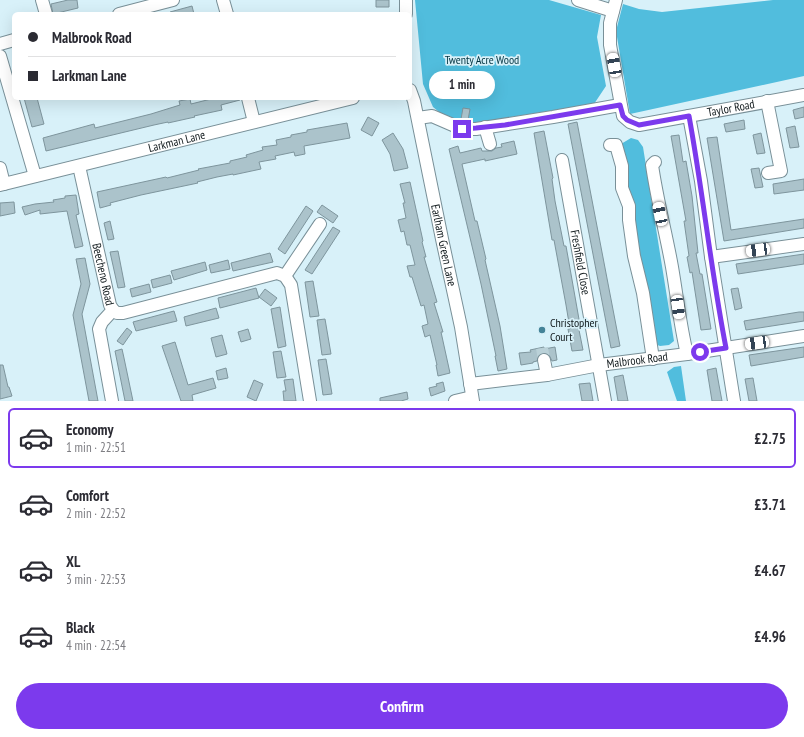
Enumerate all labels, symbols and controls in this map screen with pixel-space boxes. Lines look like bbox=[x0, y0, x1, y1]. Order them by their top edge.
text: Malbrook Road bbox=[52, 28, 132, 47]
park label: Twenty Acre Wood bbox=[445, 52, 519, 67]
car bbox=[606, 52, 622, 78]
text: Larkman Lane bbox=[52, 66, 127, 85]
callout: 1 min bbox=[429, 71, 495, 99]
text: 1 min bbox=[449, 76, 475, 93]
street label: Taylor Road bbox=[706, 96, 756, 119]
route end bbox=[453, 120, 471, 138]
street label: Larkman Lane bbox=[147, 127, 207, 155]
car bbox=[652, 201, 668, 227]
street label: Earlham Green Lane bbox=[428, 203, 460, 288]
street label: Freshfield Close bbox=[568, 229, 594, 296]
street label: Beecheno Road bbox=[89, 242, 118, 307]
car bbox=[745, 242, 771, 258]
car bbox=[670, 294, 686, 320]
place label: Christopher Court bbox=[550, 315, 599, 344]
marker: Christopher Court bbox=[537, 325, 547, 335]
car bbox=[744, 335, 770, 351]
route start bbox=[691, 343, 709, 361]
street label: Malbrook Road bbox=[606, 348, 669, 371]
icon: car bbox=[18, 420, 54, 456]
text: Economy bbox=[66, 420, 114, 439]
text: £2.75 bbox=[754, 429, 786, 448]
text: 1 min · 22:51 bbox=[66, 439, 126, 456]
icon: car bbox=[18, 486, 54, 522]
text: Comfort bbox=[66, 486, 109, 505]
text: £3.71 bbox=[754, 495, 786, 514]
text: 2 min · 22:52 bbox=[66, 505, 126, 522]
icon: car bbox=[18, 552, 54, 588]
text: XL bbox=[66, 552, 80, 571]
text: £4.67 bbox=[754, 561, 786, 580]
text: 3 min · 22:53 bbox=[66, 571, 126, 588]
icon: car bbox=[18, 618, 54, 654]
text: Black bbox=[66, 618, 95, 637]
text: £4.96 bbox=[754, 627, 786, 646]
text: 4 min · 22:54 bbox=[66, 637, 126, 654]
button: Confirm bbox=[16, 683, 788, 729]

